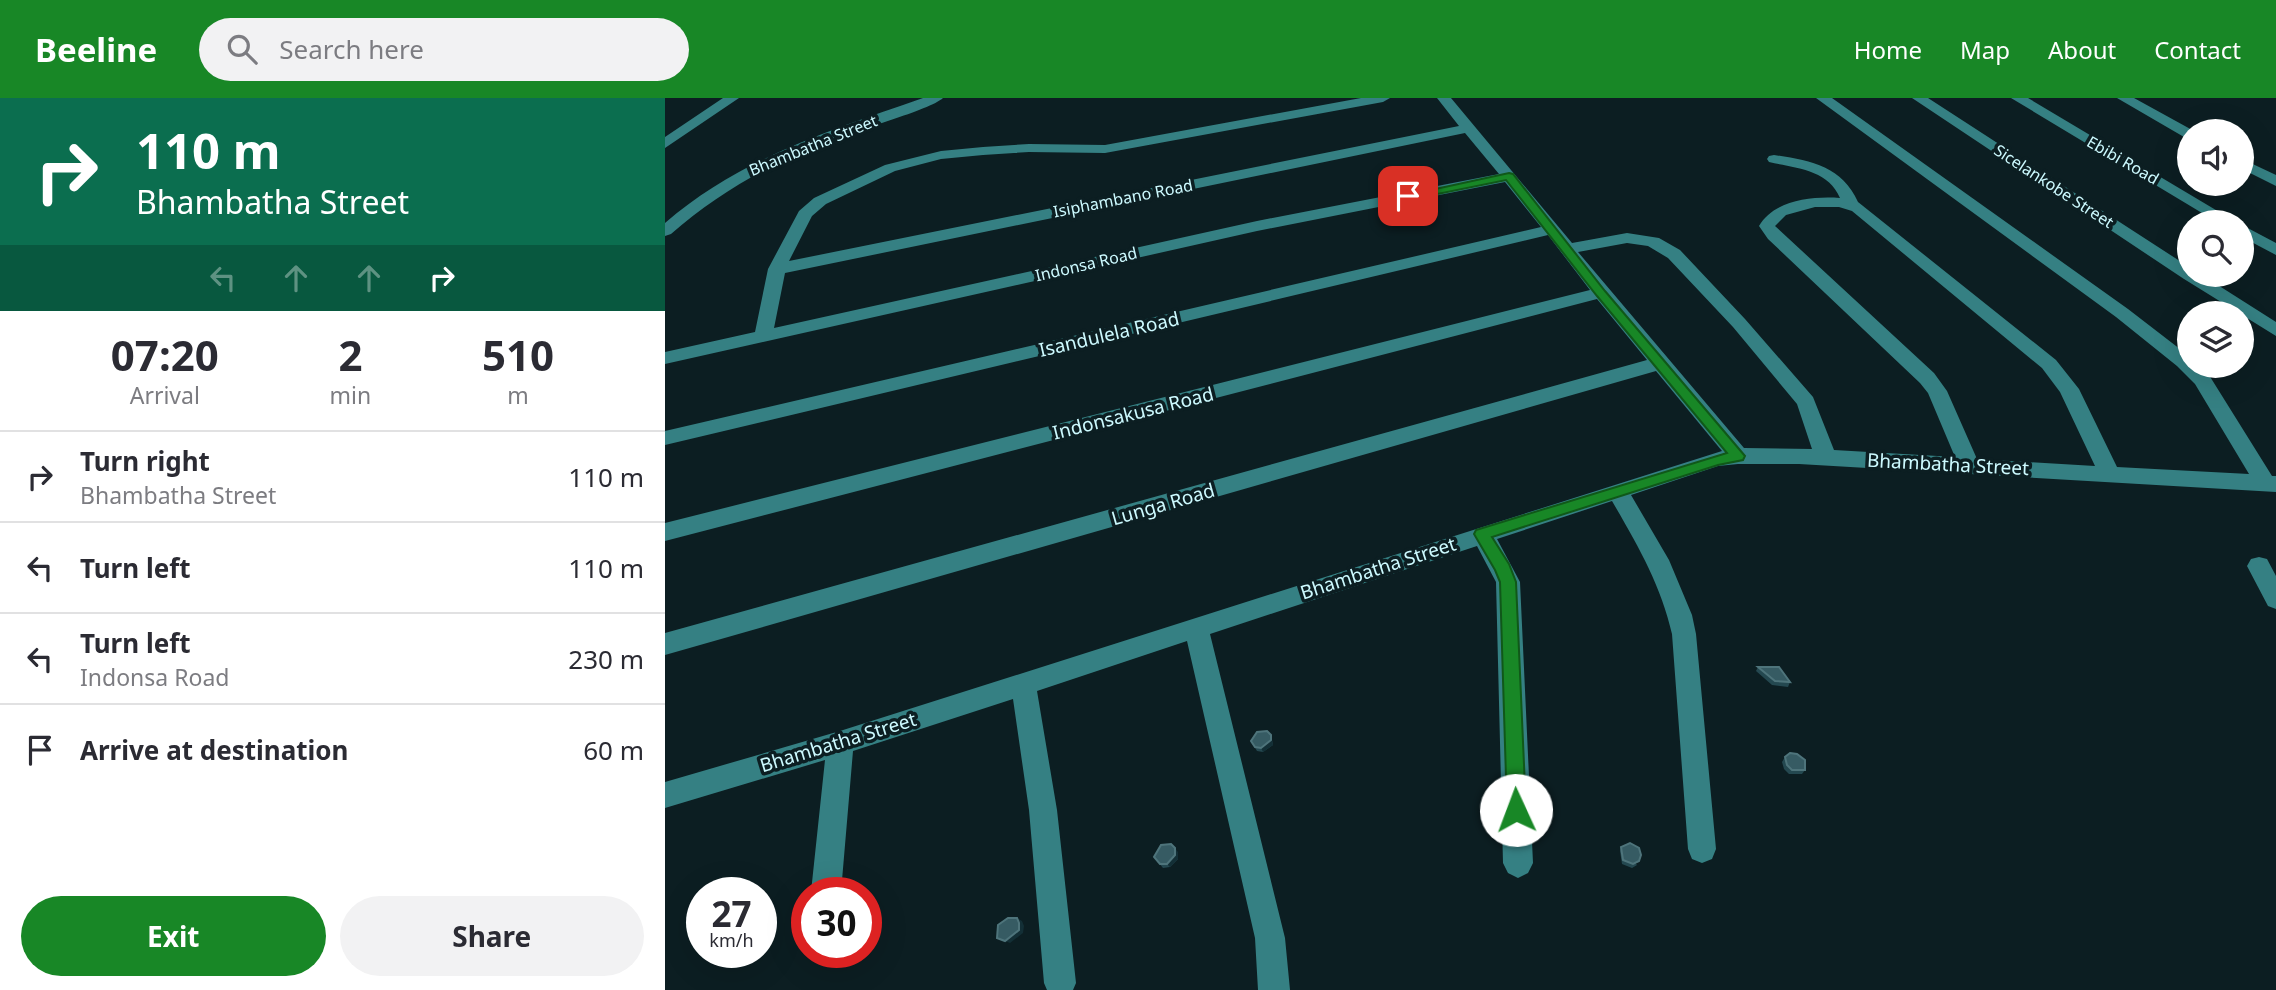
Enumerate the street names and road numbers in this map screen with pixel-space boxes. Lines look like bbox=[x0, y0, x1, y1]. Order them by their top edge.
street label: Bhambatha Street bbox=[746, 109, 881, 181]
street label: Ebibi Road bbox=[2083, 131, 2163, 189]
street label: Sicelankobe Street bbox=[1990, 139, 2118, 233]
street label: Isiphambano Road bbox=[1051, 174, 1195, 222]
street label: Indonsa Road bbox=[1033, 242, 1139, 286]
street label: Isandulela Road bbox=[1036, 305, 1182, 363]
street label: Indonsakusa Road bbox=[1050, 380, 1216, 446]
street label: Bhambatha Street bbox=[1866, 447, 2030, 481]
street label: Lunga Road bbox=[1108, 477, 1218, 531]
street label: Bhambatha Street bbox=[1297, 531, 1459, 605]
street label: Bhambatha Street bbox=[757, 706, 919, 778]

